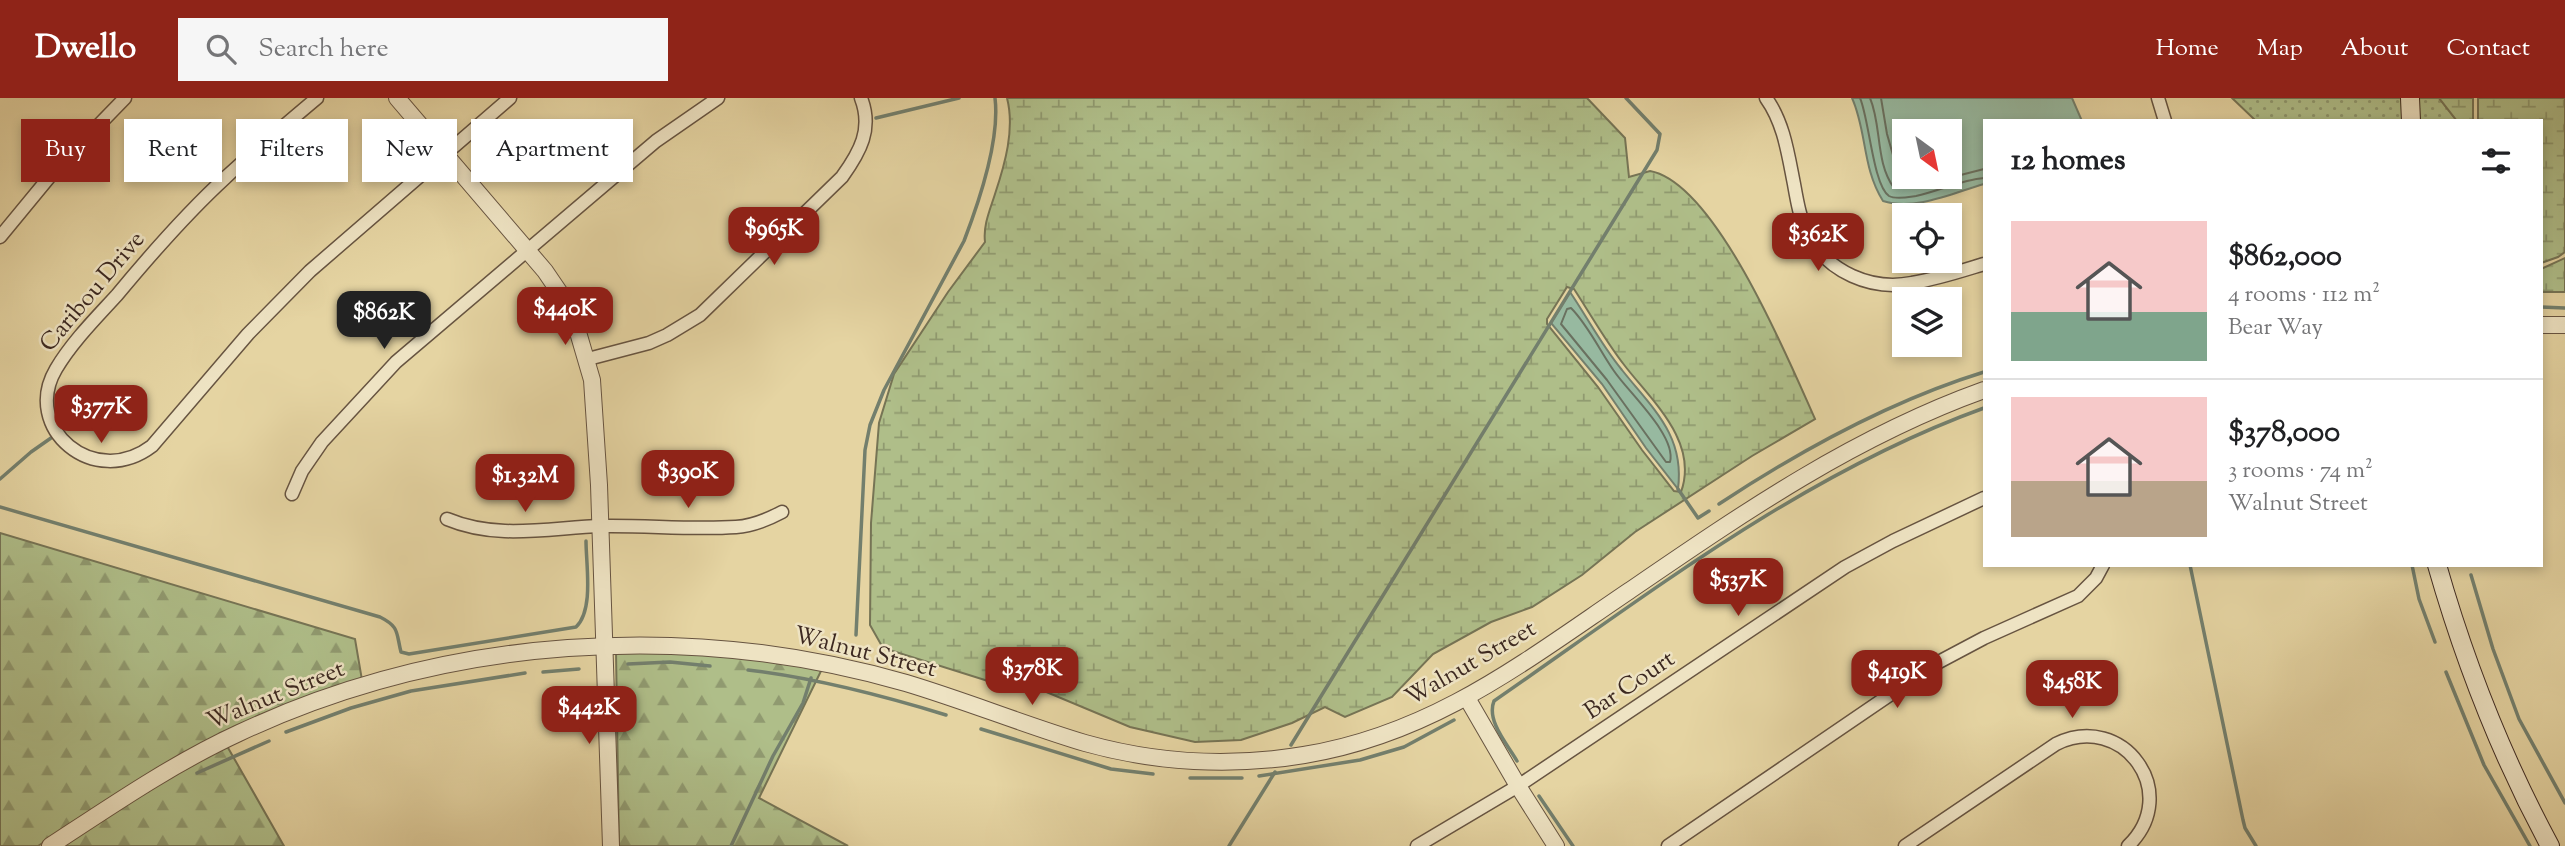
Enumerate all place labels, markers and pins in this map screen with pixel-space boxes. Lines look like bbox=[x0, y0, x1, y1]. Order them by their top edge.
pin: $965K bbox=[725, 208, 823, 267]
pin: $362K bbox=[1769, 214, 1867, 273]
pin: $440K bbox=[516, 288, 614, 347]
pin: $862K bbox=[335, 292, 433, 351]
pin: $377K bbox=[52, 386, 150, 445]
pin: $390K bbox=[639, 450, 737, 510]
pin: $1.32M bbox=[468, 454, 582, 514]
pin: $537K bbox=[1689, 559, 1787, 618]
pin: $378K bbox=[983, 648, 1081, 707]
pin: $419K bbox=[1848, 650, 1946, 710]
pin: $458K bbox=[2023, 660, 2121, 720]
pin: $442K bbox=[540, 686, 638, 746]

